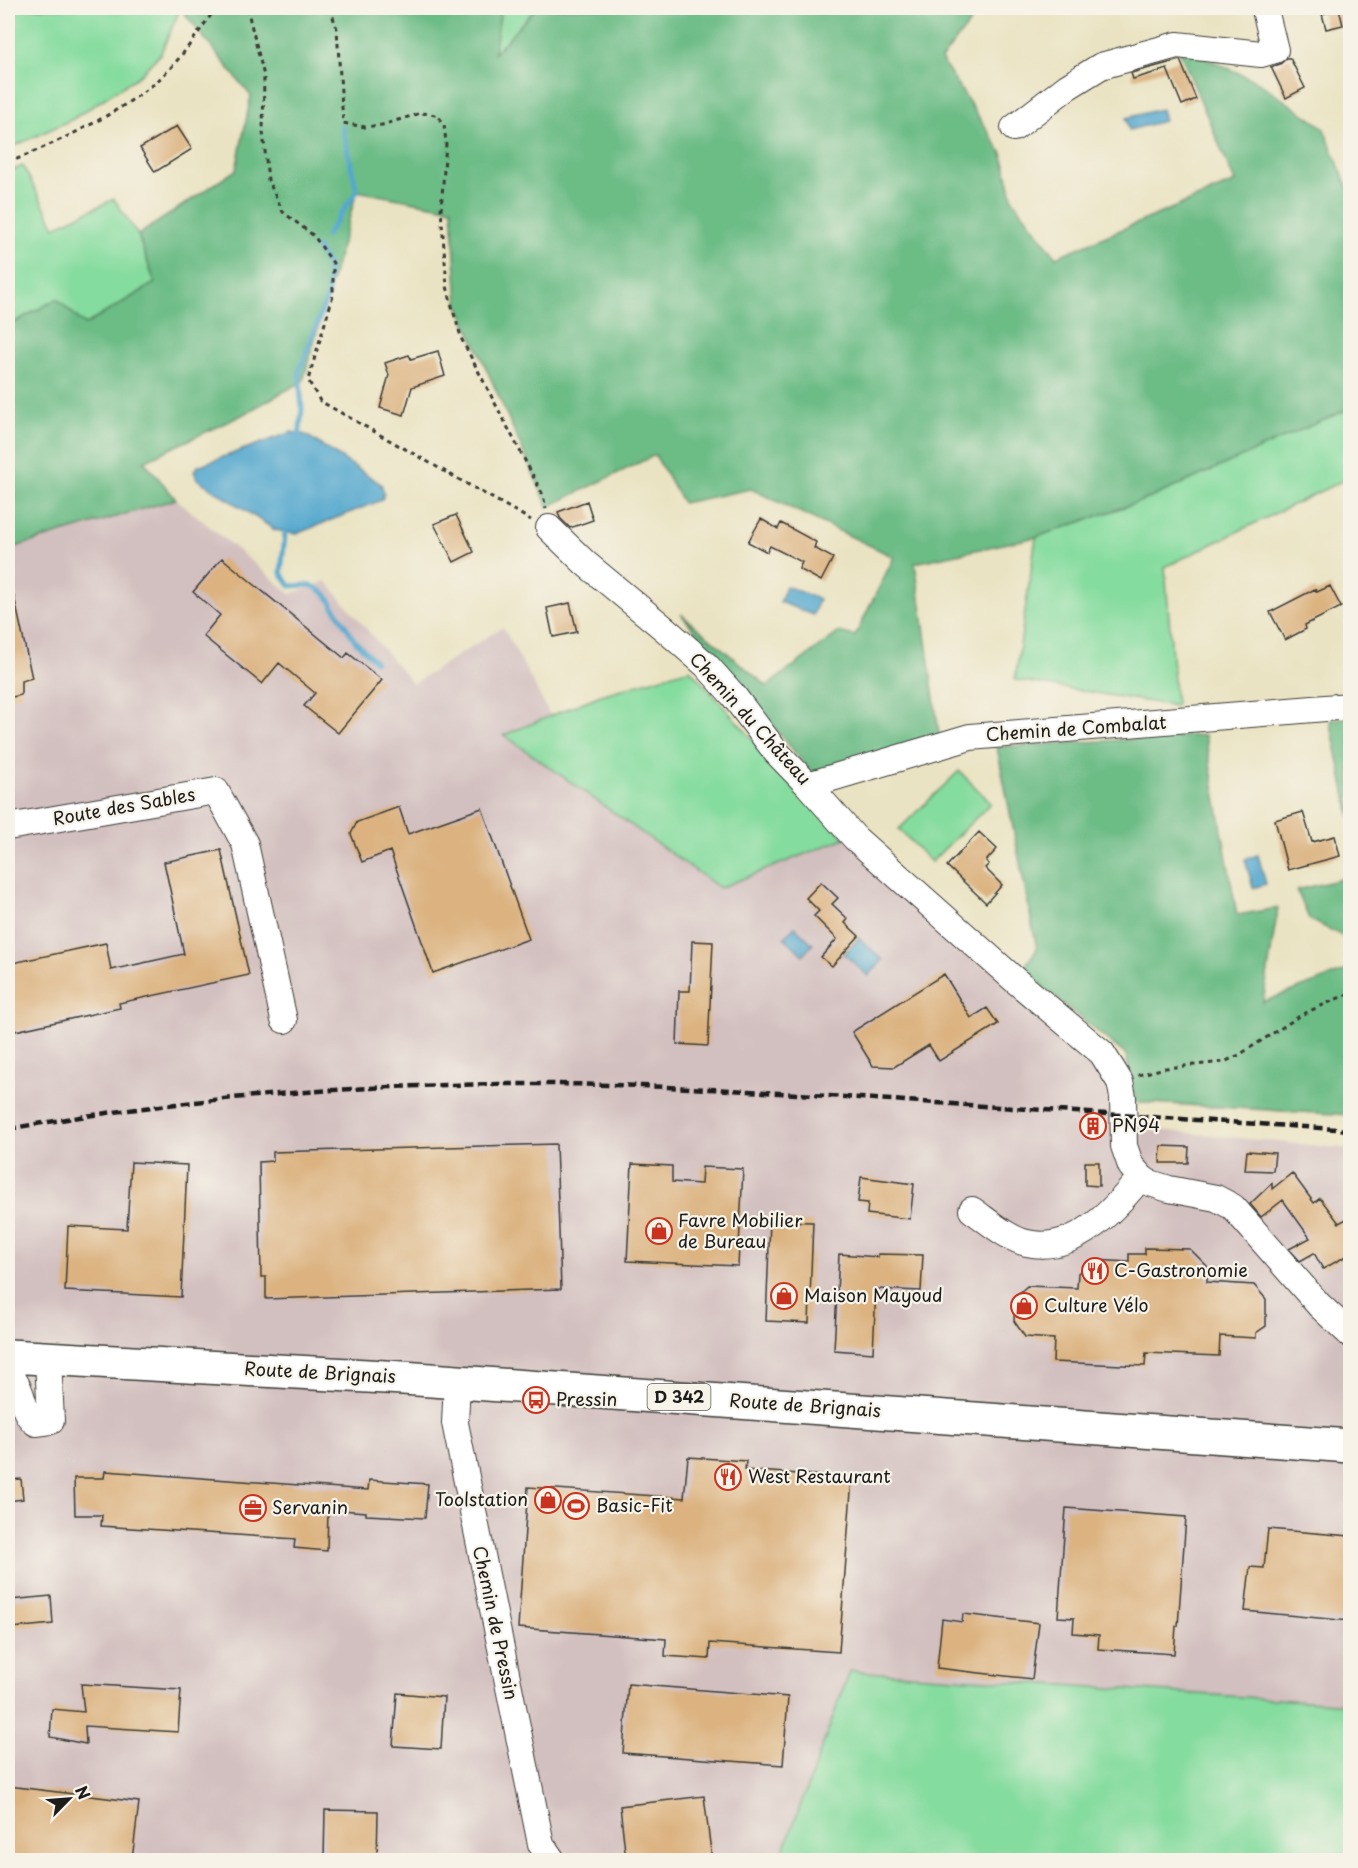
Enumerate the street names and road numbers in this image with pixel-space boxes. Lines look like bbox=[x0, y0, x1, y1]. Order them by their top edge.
street label: Chemin du Château bbox=[684, 646, 818, 790]
street label: Chemin de Combalat bbox=[985, 708, 1167, 747]
street label: Route des Sables bbox=[50, 780, 197, 831]
street label: Route de Brignais bbox=[244, 1354, 397, 1389]
road number: D 342 bbox=[648, 1384, 710, 1410]
street label: Route de Brignais bbox=[728, 1386, 882, 1423]
street label: Chemin de Pressin bbox=[467, 1543, 526, 1702]

